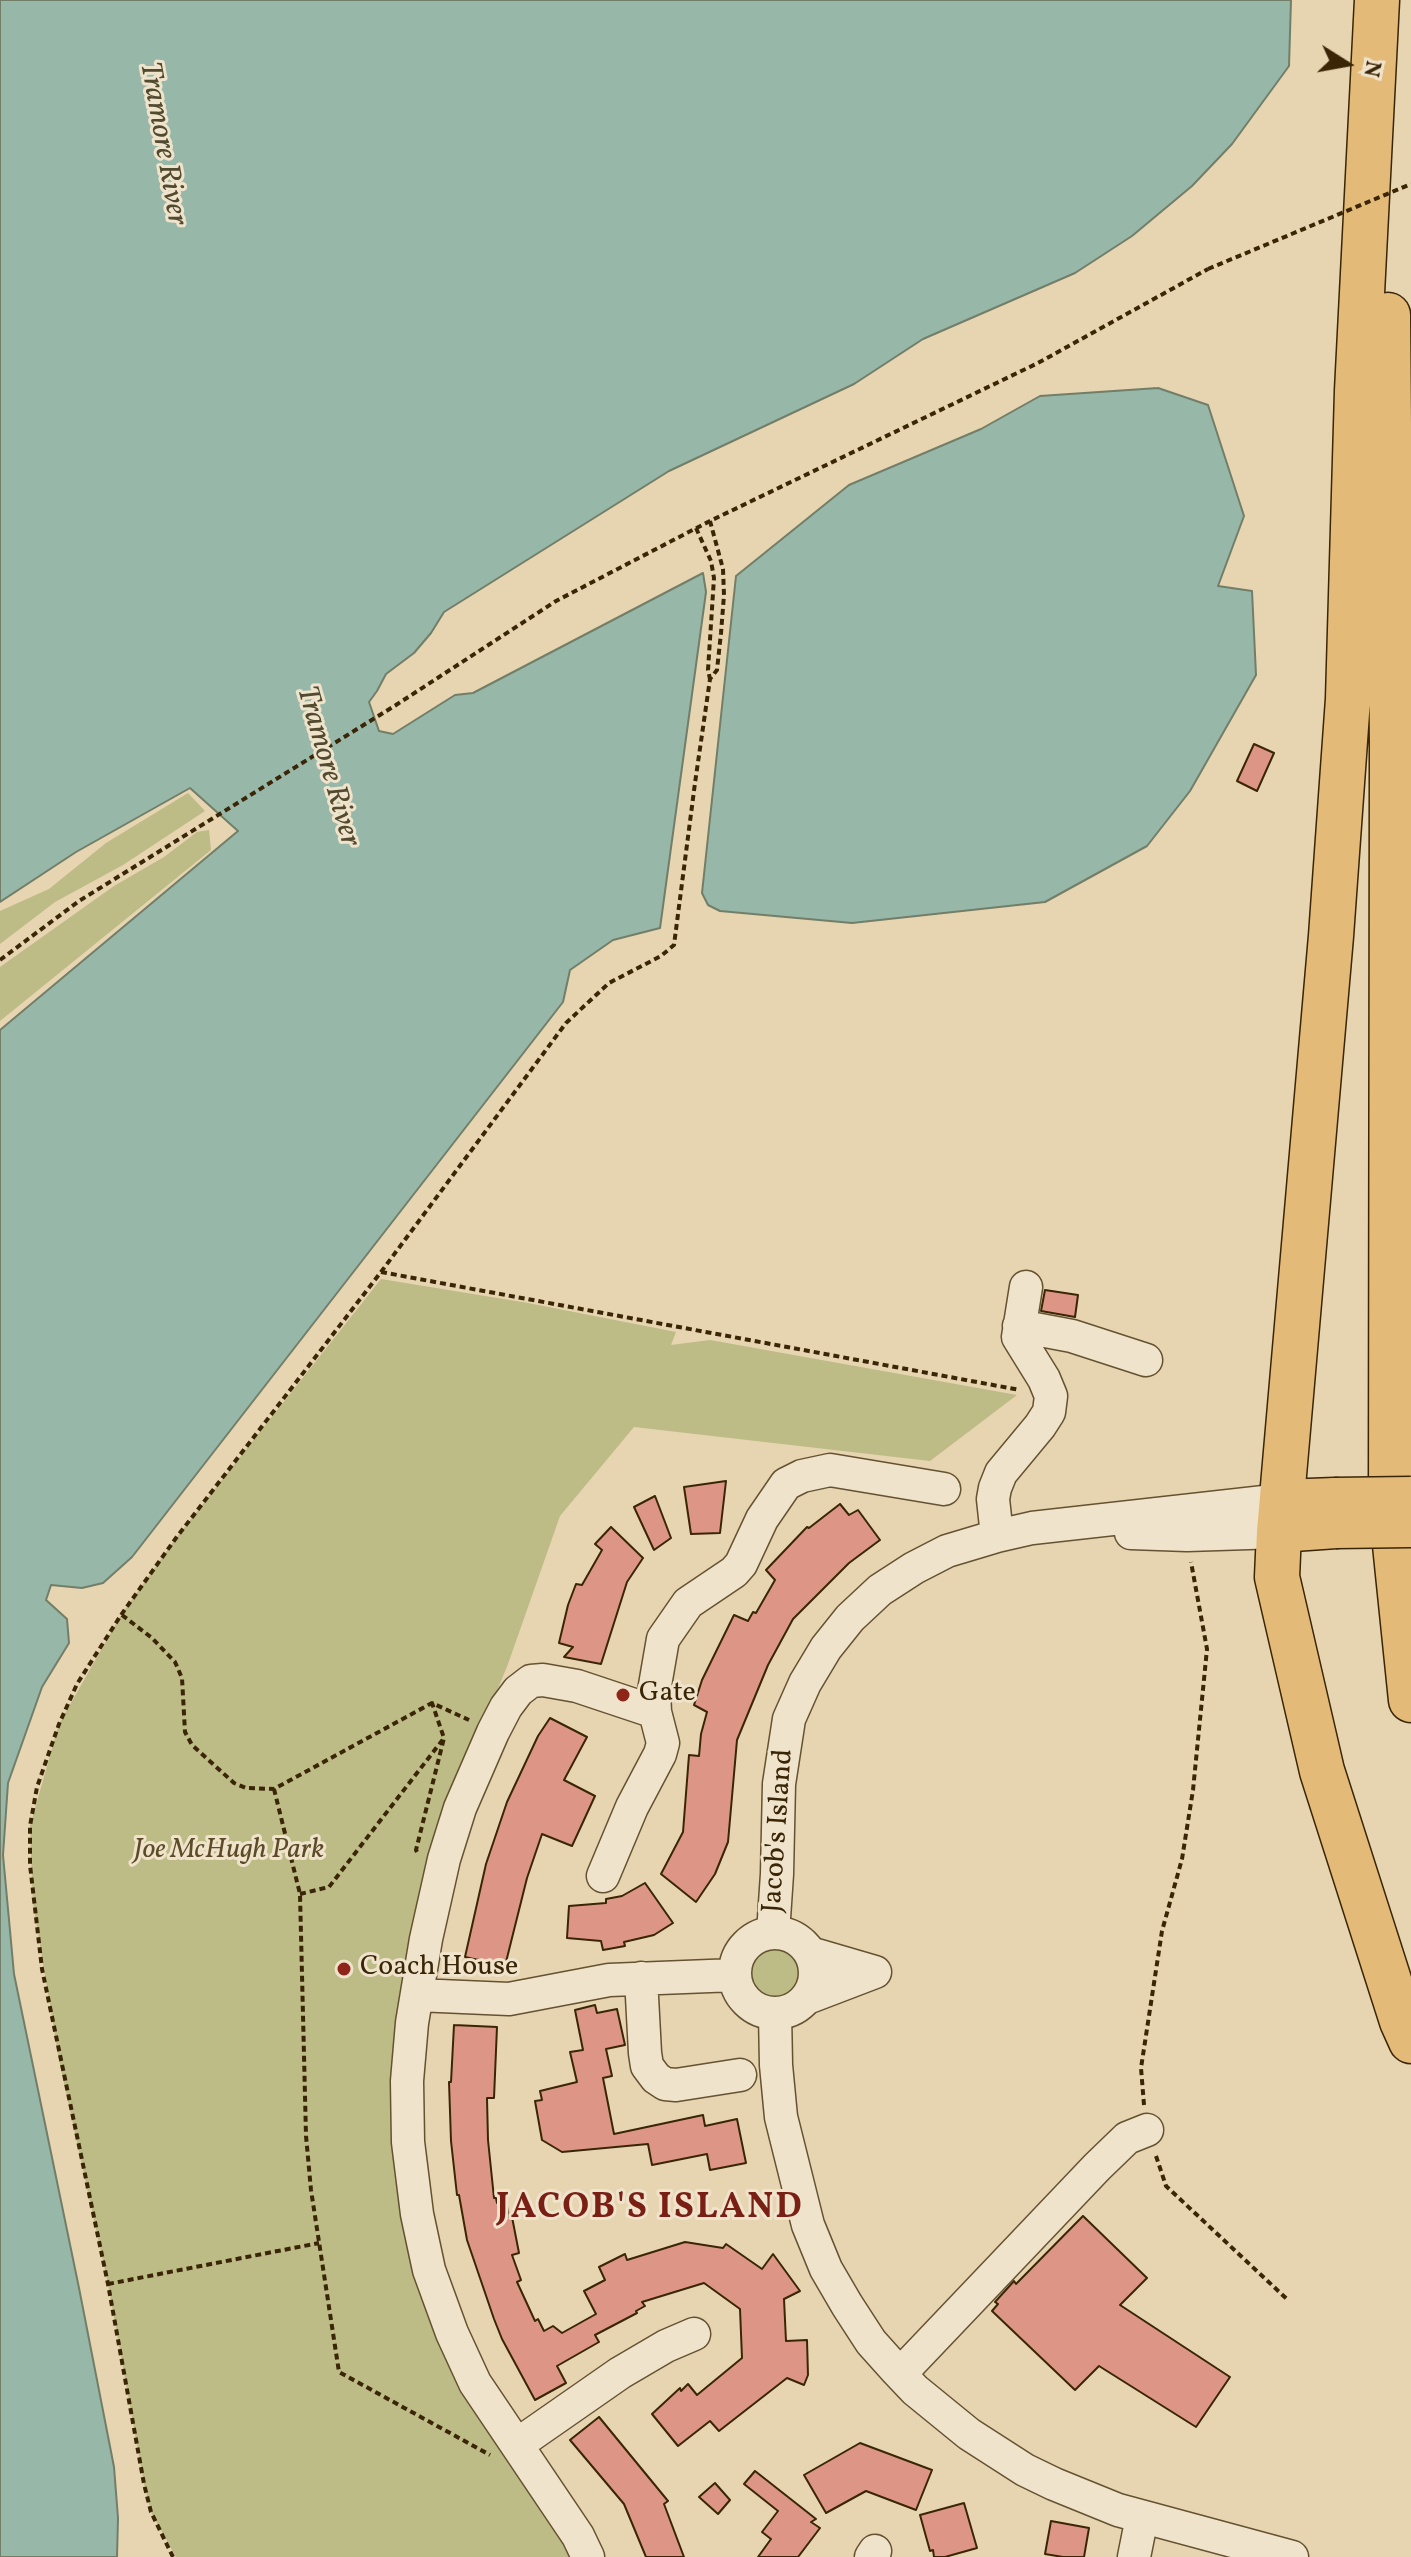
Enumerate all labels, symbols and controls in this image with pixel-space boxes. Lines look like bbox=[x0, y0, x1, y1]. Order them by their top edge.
north arrow bbox=[1307, 24, 1387, 104]
text: N bbox=[1354, 58, 1388, 79]
water label: Tramore River bbox=[129, 59, 193, 229]
water label: Tramore River bbox=[286, 682, 366, 852]
place label: Gate bbox=[639, 1678, 696, 1712]
marker: Gate bbox=[614, 1686, 632, 1704]
street label: Jacob's Island bbox=[758, 1748, 802, 1914]
park label: Joe McHugh Park bbox=[134, 1835, 324, 1869]
place label: Coach House bbox=[360, 1952, 518, 1986]
marker: Coach House bbox=[335, 1960, 353, 1978]
district label: JACOB'S ISLAND bbox=[496, 2188, 804, 2232]

